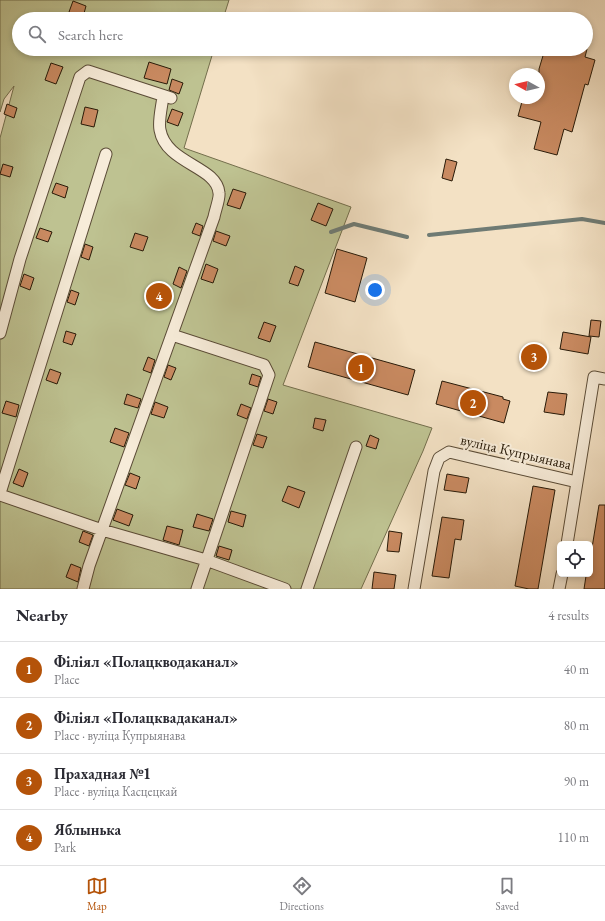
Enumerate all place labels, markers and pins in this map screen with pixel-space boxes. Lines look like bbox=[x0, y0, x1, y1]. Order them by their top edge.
pin: 4 bbox=[146, 281, 172, 311]
pin: 3 bbox=[521, 342, 547, 372]
pin: 1 bbox=[348, 353, 374, 383]
pin: 2 bbox=[460, 388, 486, 418]

